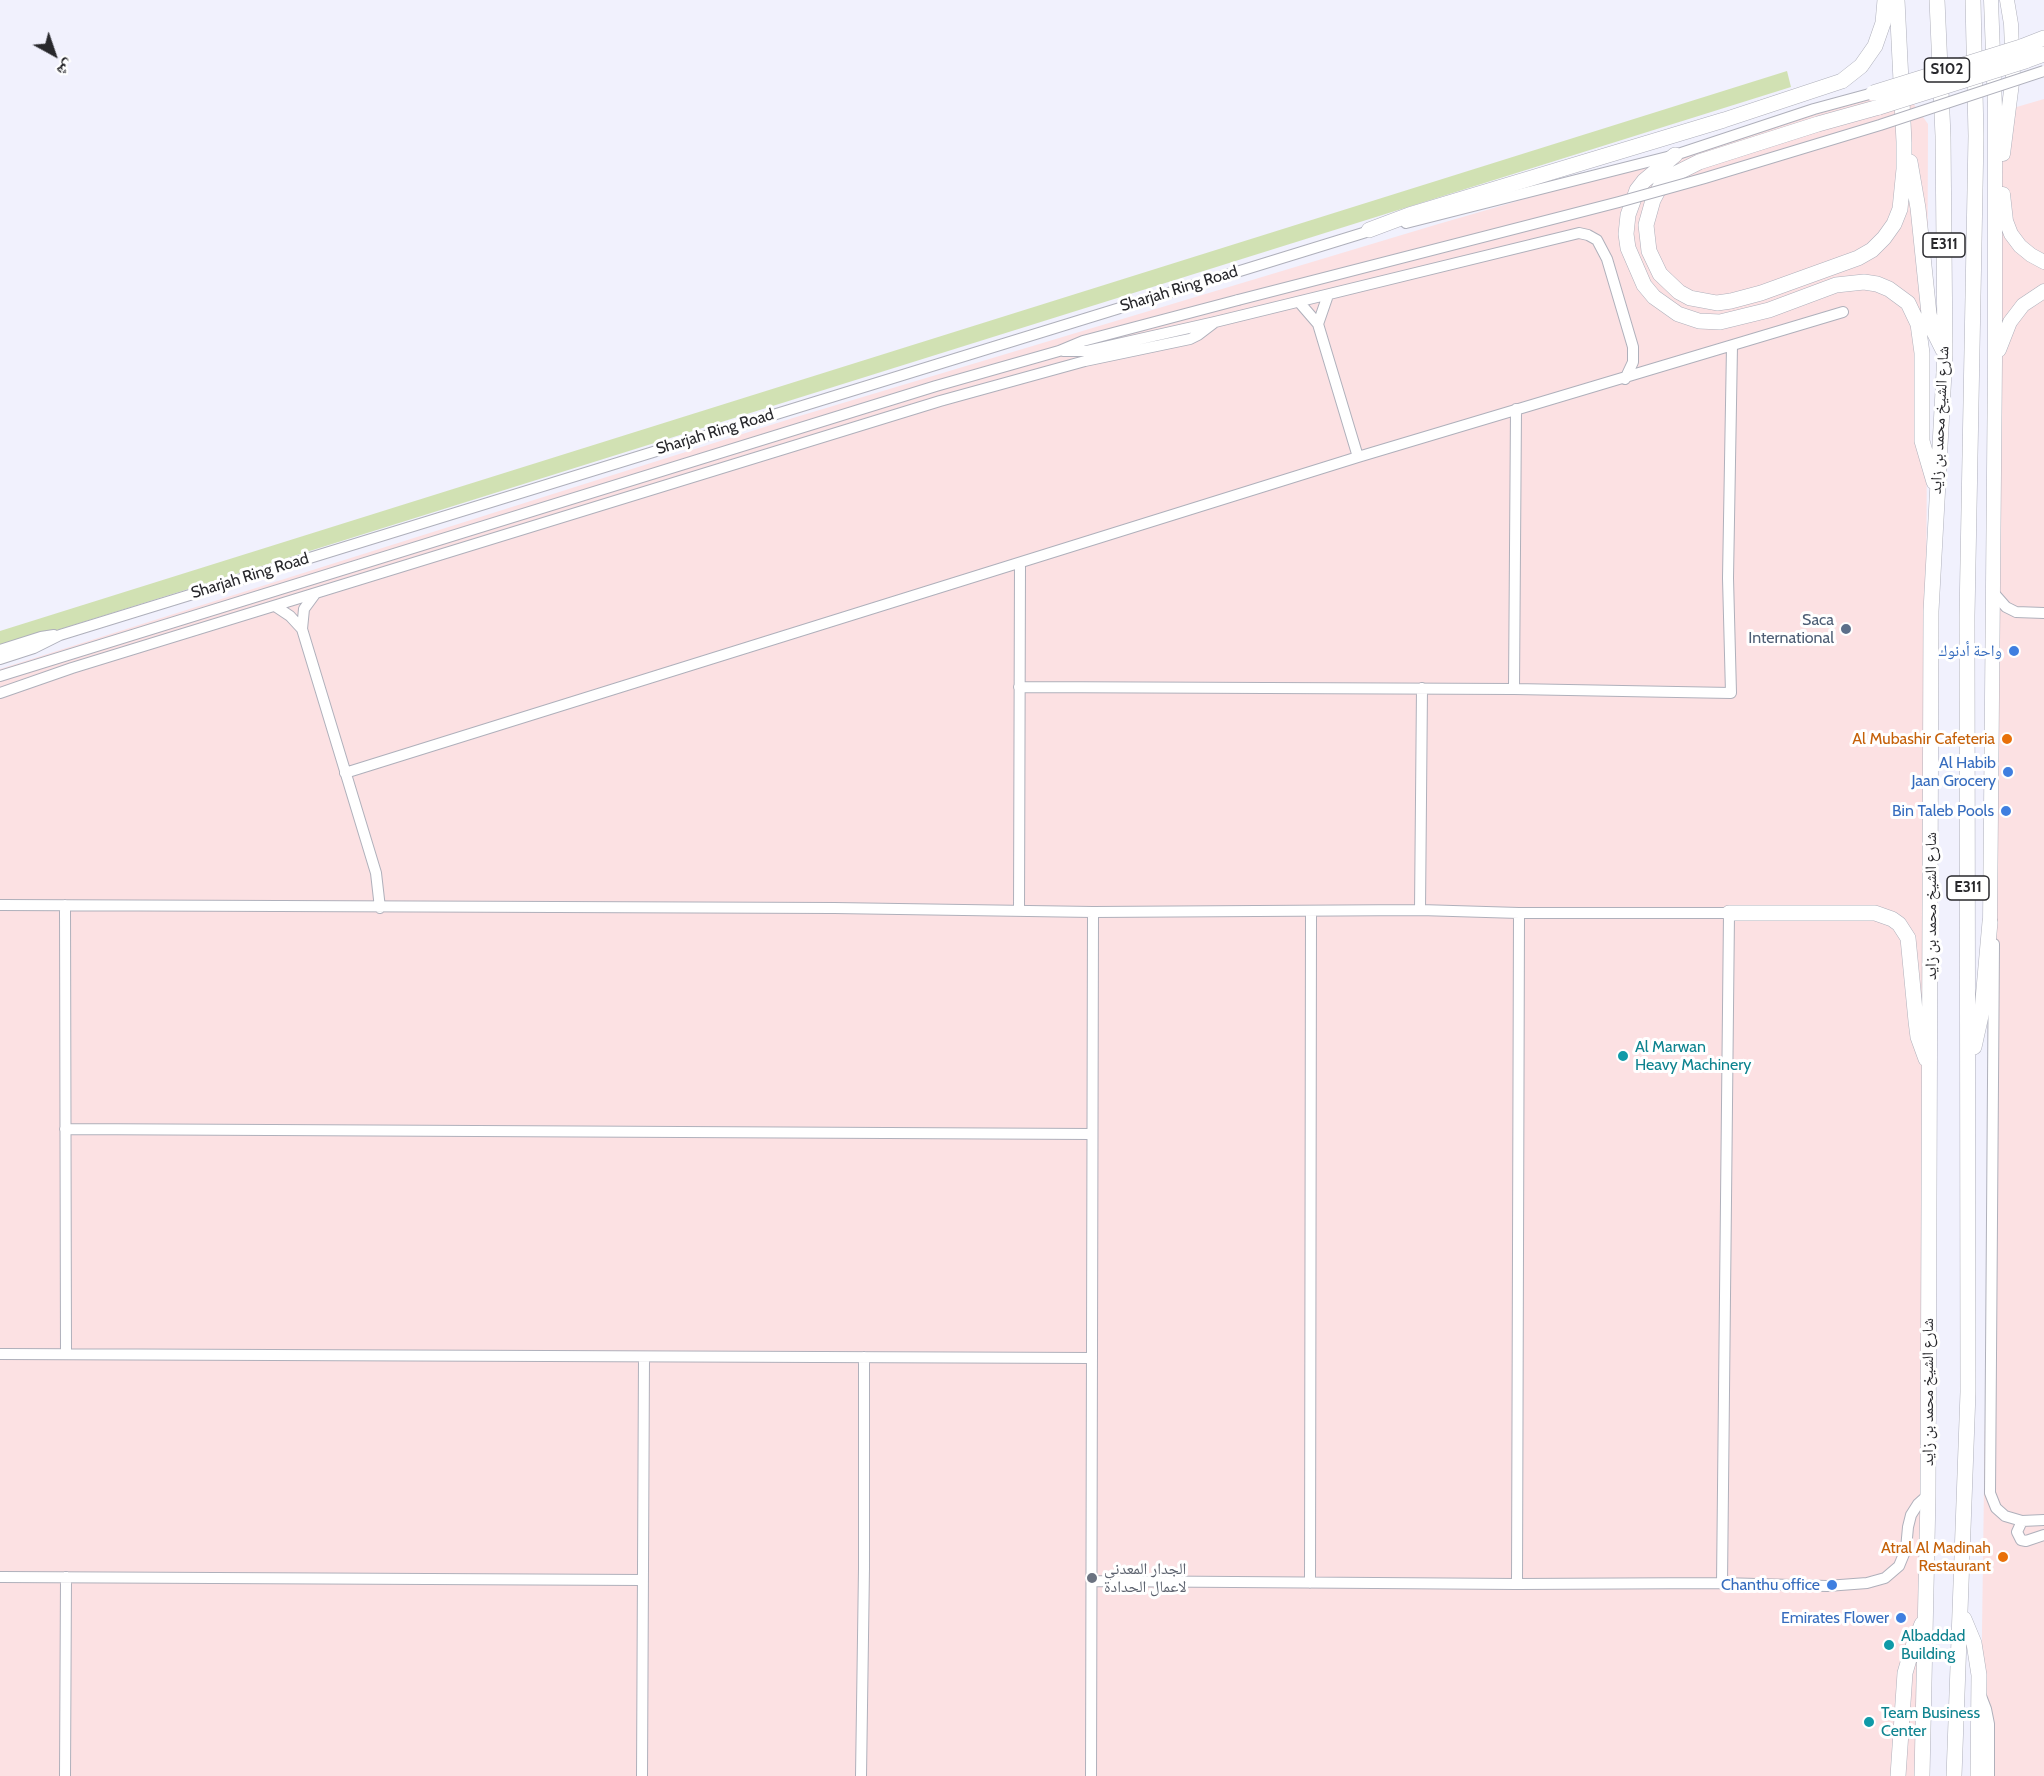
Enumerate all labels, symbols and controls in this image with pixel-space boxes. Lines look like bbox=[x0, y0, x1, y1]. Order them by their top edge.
north arrow bbox=[24, 24, 84, 84]
text: ش bbox=[53, 55, 79, 81]
road number: S102 bbox=[1924, 58, 1970, 82]
road number: E311 bbox=[1923, 233, 1965, 257]
street label: Sharjah Ring Road bbox=[1118, 262, 1240, 316]
street label: شارع الشيخ محمد بن زايد bbox=[1927, 346, 1953, 494]
street label: Sharjah Ring Road bbox=[654, 405, 776, 459]
street label: Sharjah Ring Road bbox=[189, 549, 311, 603]
place label: Saca International bbox=[1748, 610, 1834, 648]
marker: Saca International bbox=[1839, 622, 1853, 636]
place label: واحة أدنوك bbox=[1938, 641, 2002, 661]
marker: واحة أدنوك bbox=[2007, 644, 2021, 658]
place label: Al Mubashir Cafeteria bbox=[1852, 729, 1995, 749]
marker: Al Mubashir Cafeteria bbox=[2000, 732, 2014, 746]
place label: Al Habib Jaan Grocery bbox=[1911, 753, 1996, 791]
marker: Al Habib Jaan Grocery bbox=[2001, 765, 2015, 779]
place label: Bin Taleb Pools bbox=[1892, 801, 1994, 821]
marker: Bin Taleb Pools bbox=[1999, 804, 2013, 818]
street label: شارع الشيخ محمد بن زايد bbox=[1921, 832, 1941, 980]
road number: E311 bbox=[1947, 876, 1989, 900]
place label: Al Marwan Heavy Machinery bbox=[1635, 1037, 1751, 1075]
marker: Al Marwan Heavy Machinery bbox=[1616, 1049, 1630, 1063]
street label: شارع الشيخ محمد بن زايد bbox=[1918, 1318, 1938, 1466]
place label: Atral Al Madinah Restaurant bbox=[1881, 1538, 1991, 1576]
marker: Atral Al Madinah Restaurant bbox=[1996, 1550, 2010, 1564]
place label: الجدار المعدني لاعمال الحدادة bbox=[1104, 1559, 1187, 1597]
marker: الجدار المعدني لاعمال الحدادة bbox=[1085, 1571, 1099, 1585]
place label: Chanthu office bbox=[1721, 1575, 1820, 1595]
marker: Chanthu office bbox=[1825, 1578, 1839, 1592]
place label: Emirates Flower bbox=[1781, 1608, 1889, 1628]
marker: Emirates Flower bbox=[1894, 1611, 1908, 1625]
place label: Albaddad Building bbox=[1901, 1626, 1965, 1664]
marker: Albaddad Building bbox=[1882, 1638, 1896, 1652]
place label: Team Business Center bbox=[1881, 1703, 1980, 1741]
marker: Team Business Center bbox=[1862, 1715, 1876, 1729]

